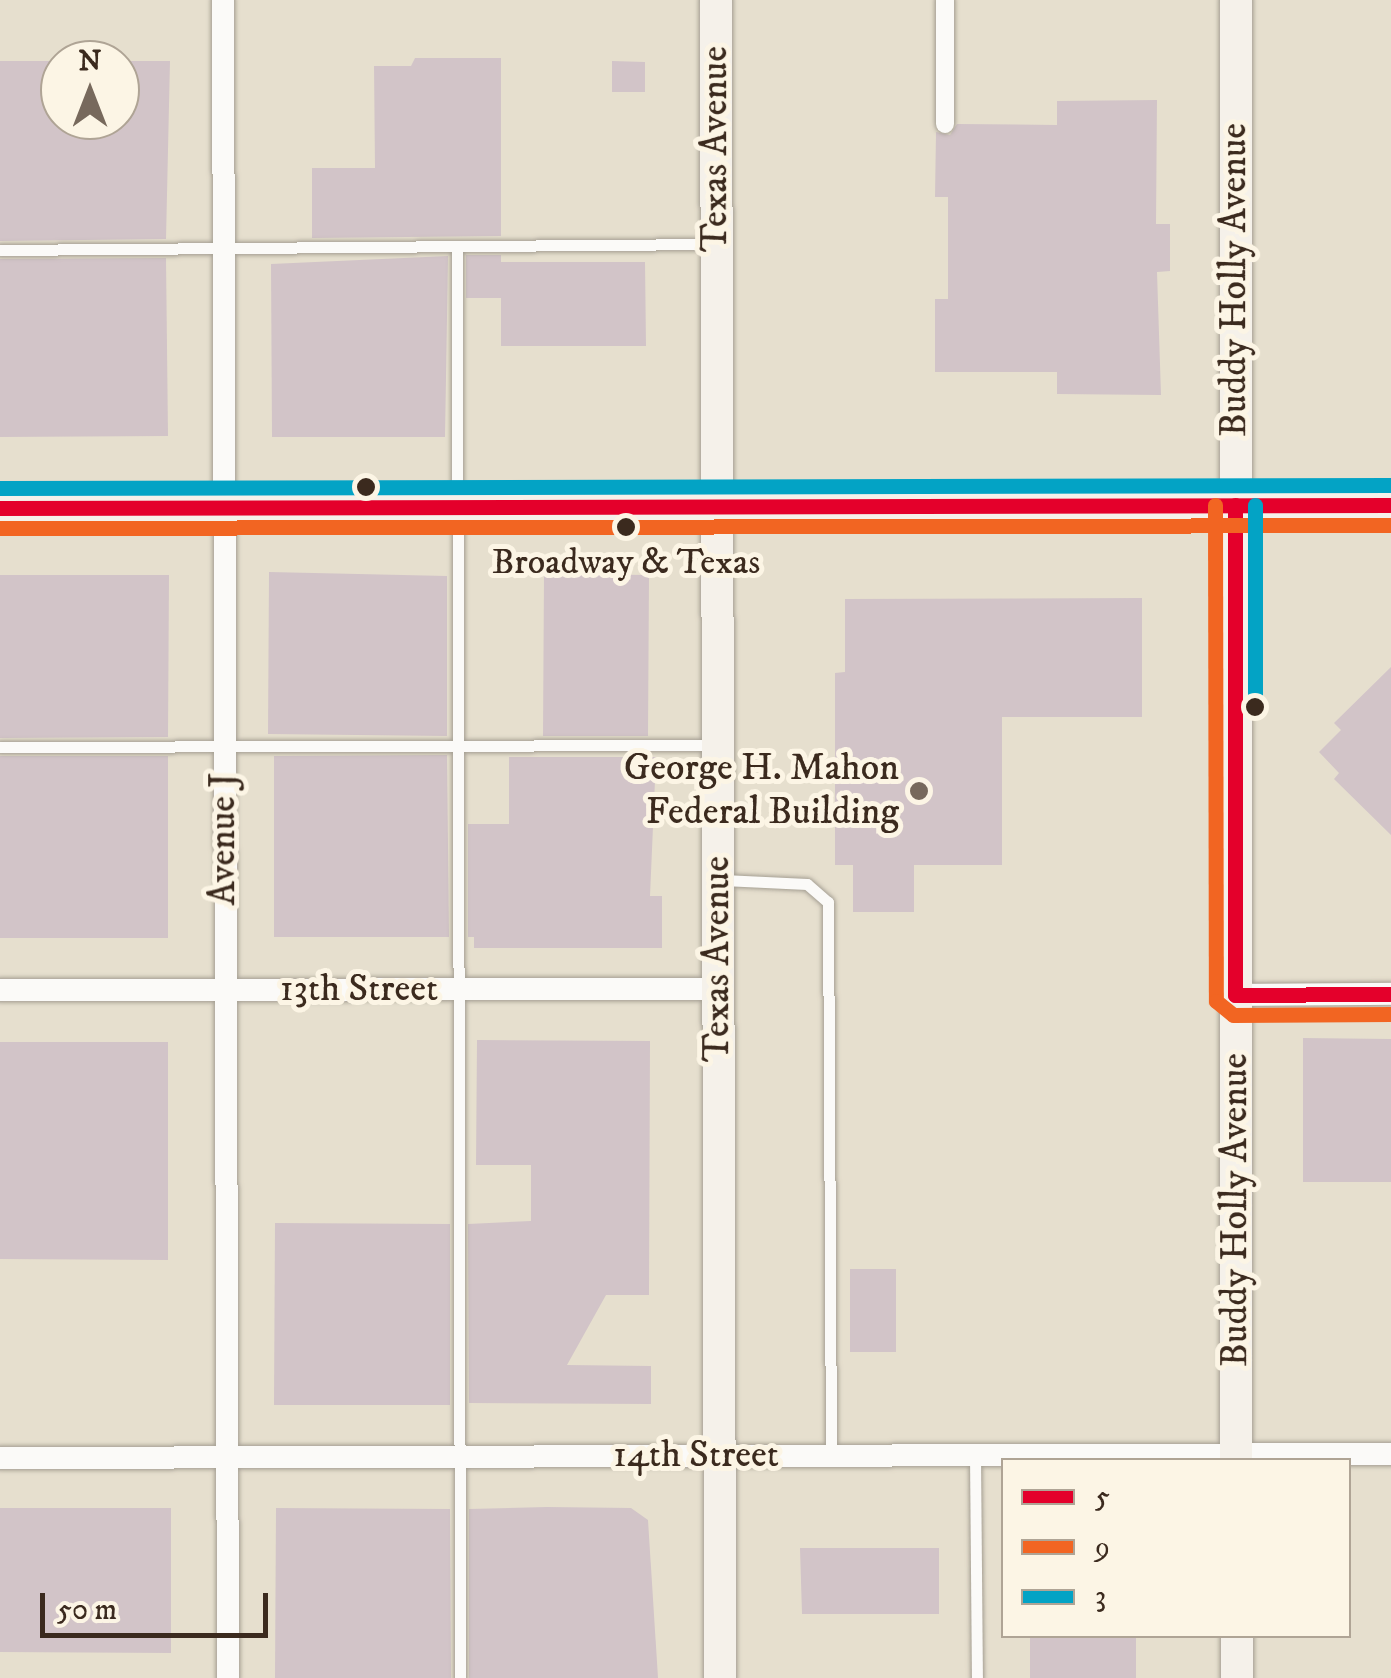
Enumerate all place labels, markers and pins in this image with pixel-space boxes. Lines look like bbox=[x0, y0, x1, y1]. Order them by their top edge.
unlabelled marker bbox=[356, 477, 376, 497]
marker: Broadway & Texas bbox=[616, 517, 636, 537]
place label: Broadway & Texas bbox=[492, 541, 760, 585]
unlabelled marker bbox=[1245, 697, 1265, 717]
place label: George H. Mahon Federal Building bbox=[624, 746, 899, 836]
marker: George H. Mahon Federal Building bbox=[908, 780, 930, 802]

